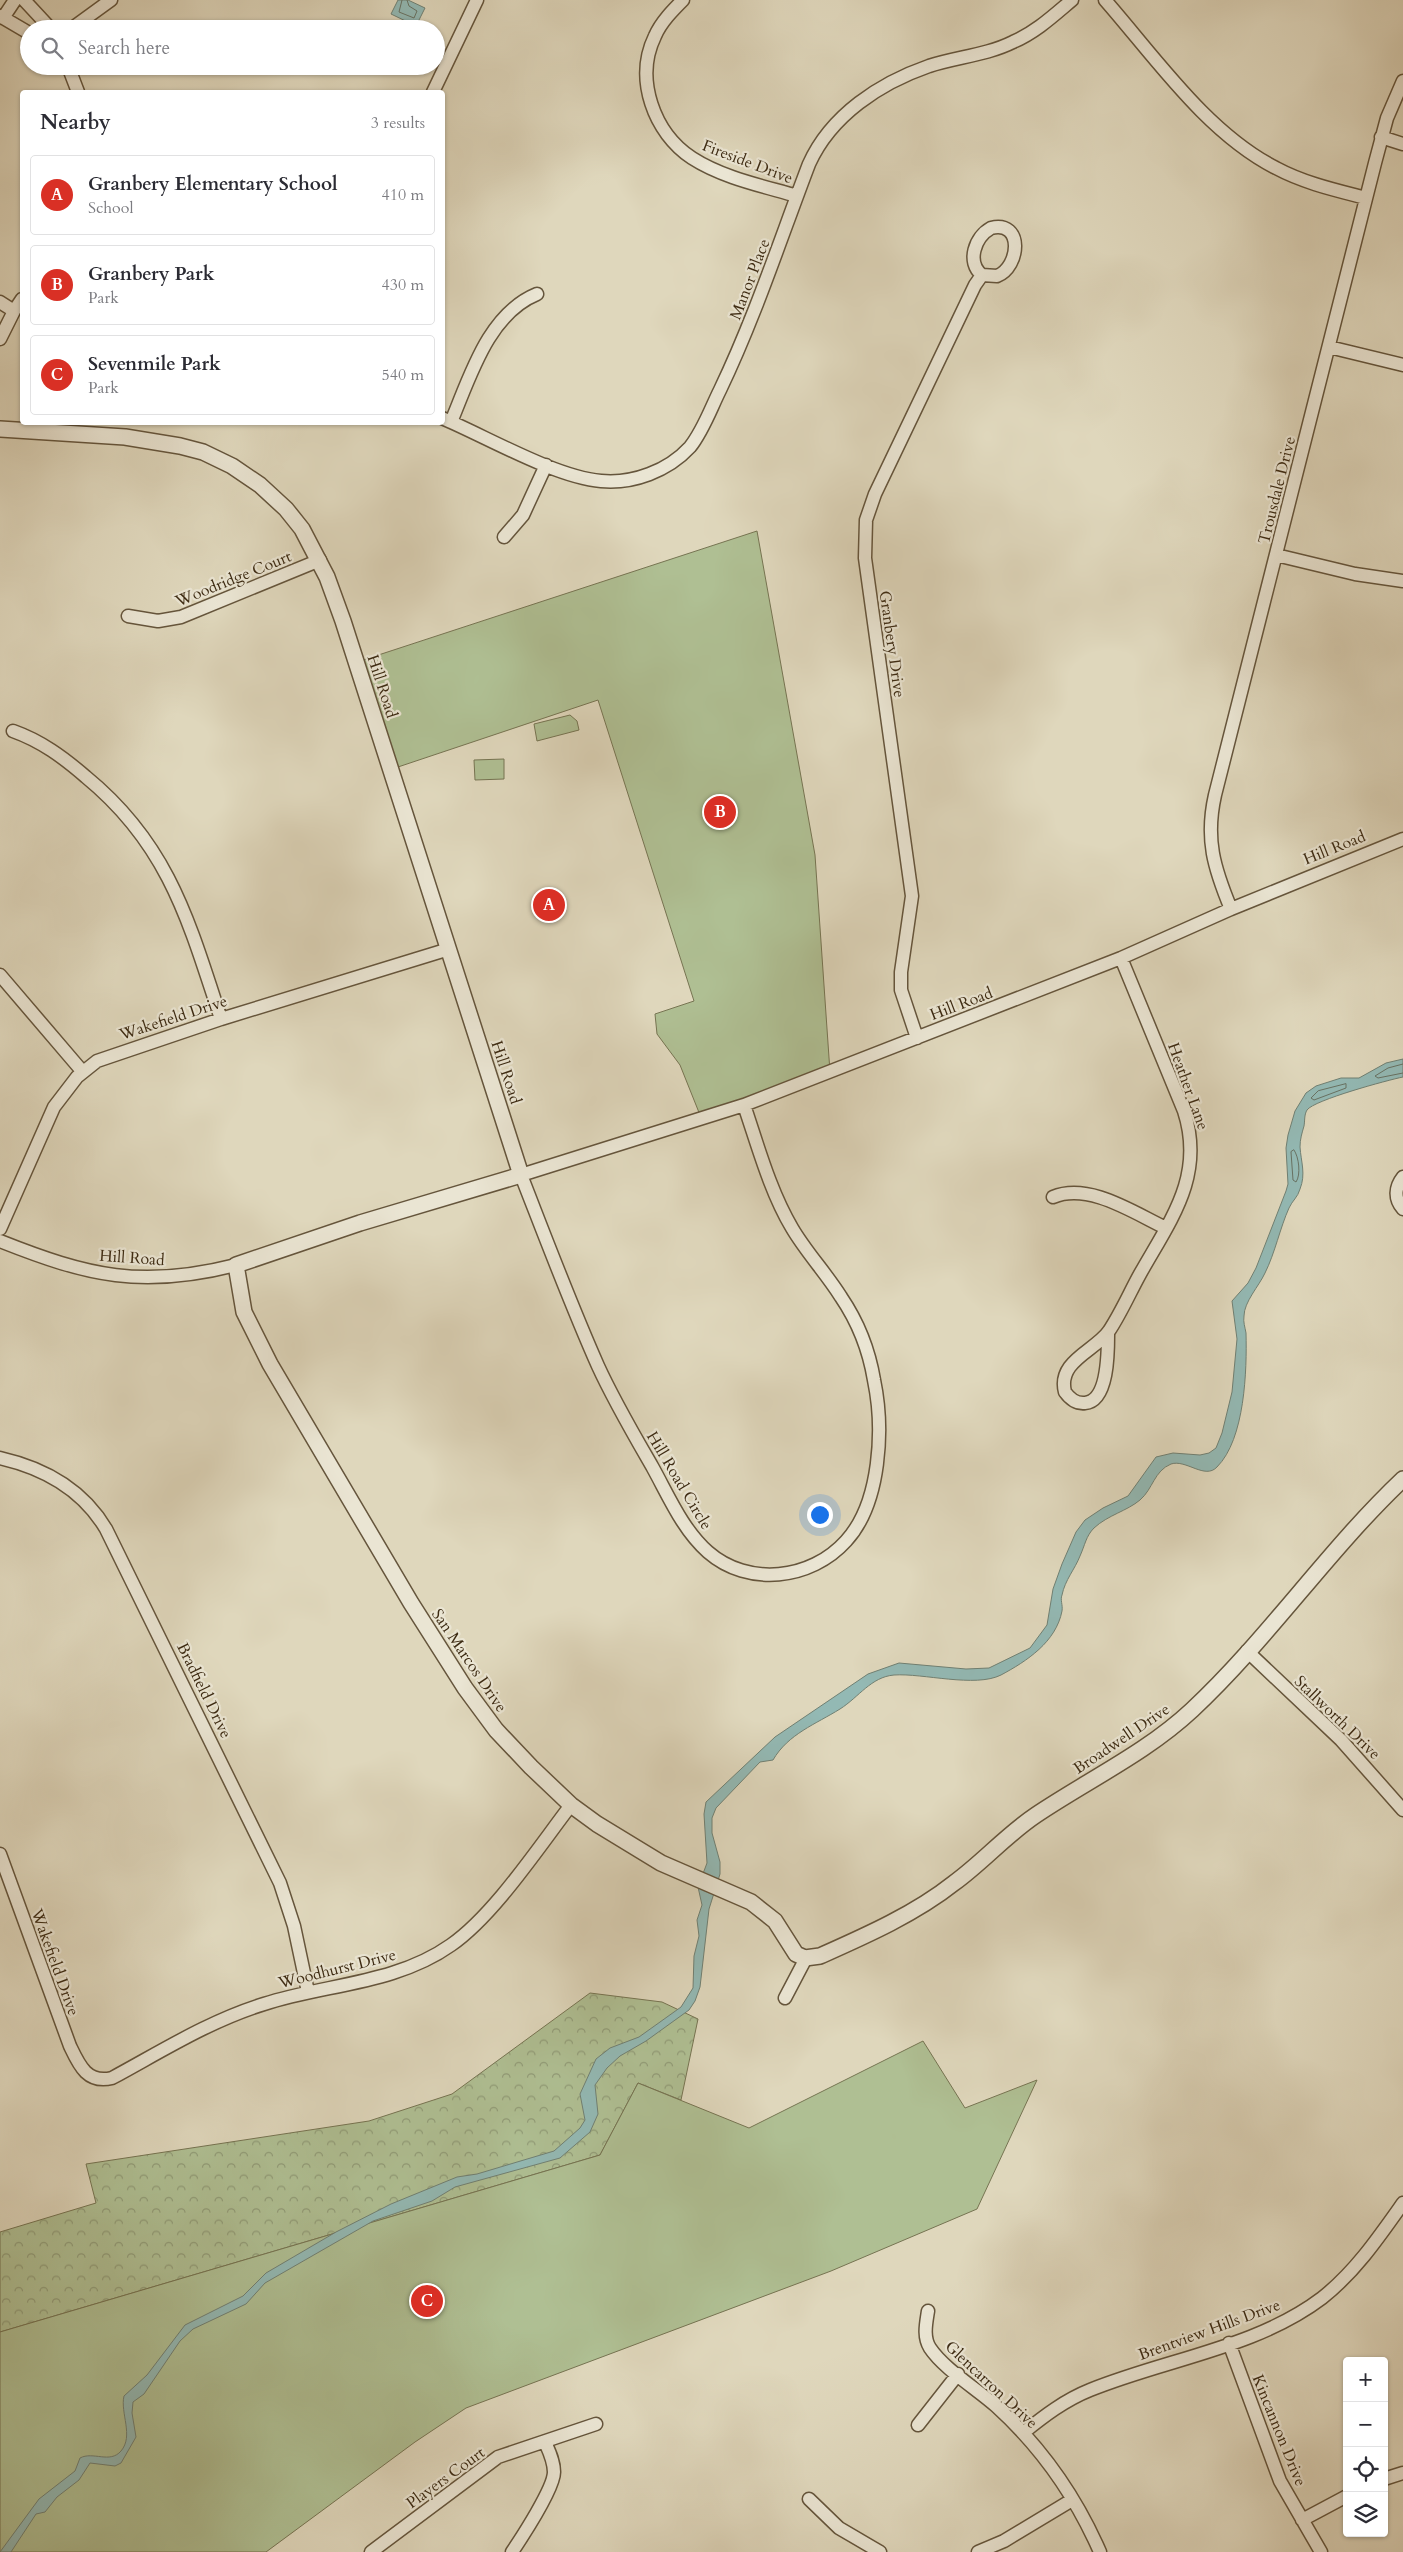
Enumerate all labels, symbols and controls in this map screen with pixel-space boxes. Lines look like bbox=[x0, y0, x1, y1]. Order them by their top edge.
search box bbox=[20, 20, 445, 75]
icon: search bbox=[38, 34, 66, 62]
text: Search here bbox=[78, 35, 170, 61]
text: Nearby bbox=[40, 108, 111, 137]
text: 3 results bbox=[371, 112, 425, 134]
street label: Fireside Drive bbox=[699, 135, 796, 189]
text: Granbery Elementary School bbox=[88, 171, 338, 197]
text: A bbox=[51, 184, 63, 206]
text: 410 m bbox=[382, 184, 424, 206]
text: School bbox=[88, 197, 133, 219]
street label: Manor Place bbox=[724, 236, 775, 323]
text: Granbery Park bbox=[88, 261, 215, 287]
text: B bbox=[51, 274, 63, 296]
text: 430 m bbox=[382, 274, 424, 296]
text: Park bbox=[88, 287, 119, 309]
text: Sevenmile Park bbox=[88, 351, 221, 377]
text: C bbox=[51, 364, 63, 386]
text: 540 m bbox=[382, 364, 424, 386]
text: Park bbox=[88, 377, 119, 399]
street label: Trousdale Drive bbox=[1253, 434, 1301, 546]
street label: Woodridge Court bbox=[171, 546, 295, 613]
street label: Granbery Drive bbox=[874, 589, 910, 699]
street label: Hill Road bbox=[361, 652, 403, 721]
pin: B bbox=[704, 793, 736, 831]
street label: Hill Road bbox=[1300, 825, 1369, 870]
pin: A bbox=[533, 886, 565, 924]
street label: Hill Road bbox=[927, 982, 996, 1026]
street label: Wakefield Drive bbox=[116, 990, 230, 1046]
street label: Hill Road bbox=[485, 1038, 527, 1107]
street label: Heather Lane bbox=[1162, 1039, 1214, 1133]
street label: Hill Road bbox=[99, 1245, 166, 1271]
street label: Hill Road Circle bbox=[641, 1427, 717, 1534]
your location bbox=[807, 1502, 833, 1528]
street label: San Marcos Drive bbox=[426, 1604, 512, 1717]
street label: Bradfield Drive bbox=[171, 1639, 237, 1742]
street label: Stallworth Drive bbox=[1289, 1671, 1385, 1765]
street label: Broadwell Drive bbox=[1069, 1698, 1174, 1779]
street label: Wakefield Drive bbox=[25, 1905, 85, 2019]
street label: Woodhurst Drive bbox=[275, 1944, 398, 1994]
pin: C bbox=[411, 2282, 443, 2320]
street label: Brentview Hills Drive bbox=[1135, 2294, 1283, 2366]
street label: Glencarron Drive bbox=[940, 2336, 1043, 2434]
map controls bbox=[1343, 2357, 1388, 2537]
button: + bbox=[1343, 2357, 1388, 2402]
street label: Kincannon Drive bbox=[1247, 2371, 1311, 2489]
button: − bbox=[1343, 2402, 1388, 2447]
street label: Players Court bbox=[402, 2442, 489, 2514]
button: locate bbox=[1343, 2447, 1388, 2492]
button: layers bbox=[1343, 2492, 1388, 2537]

